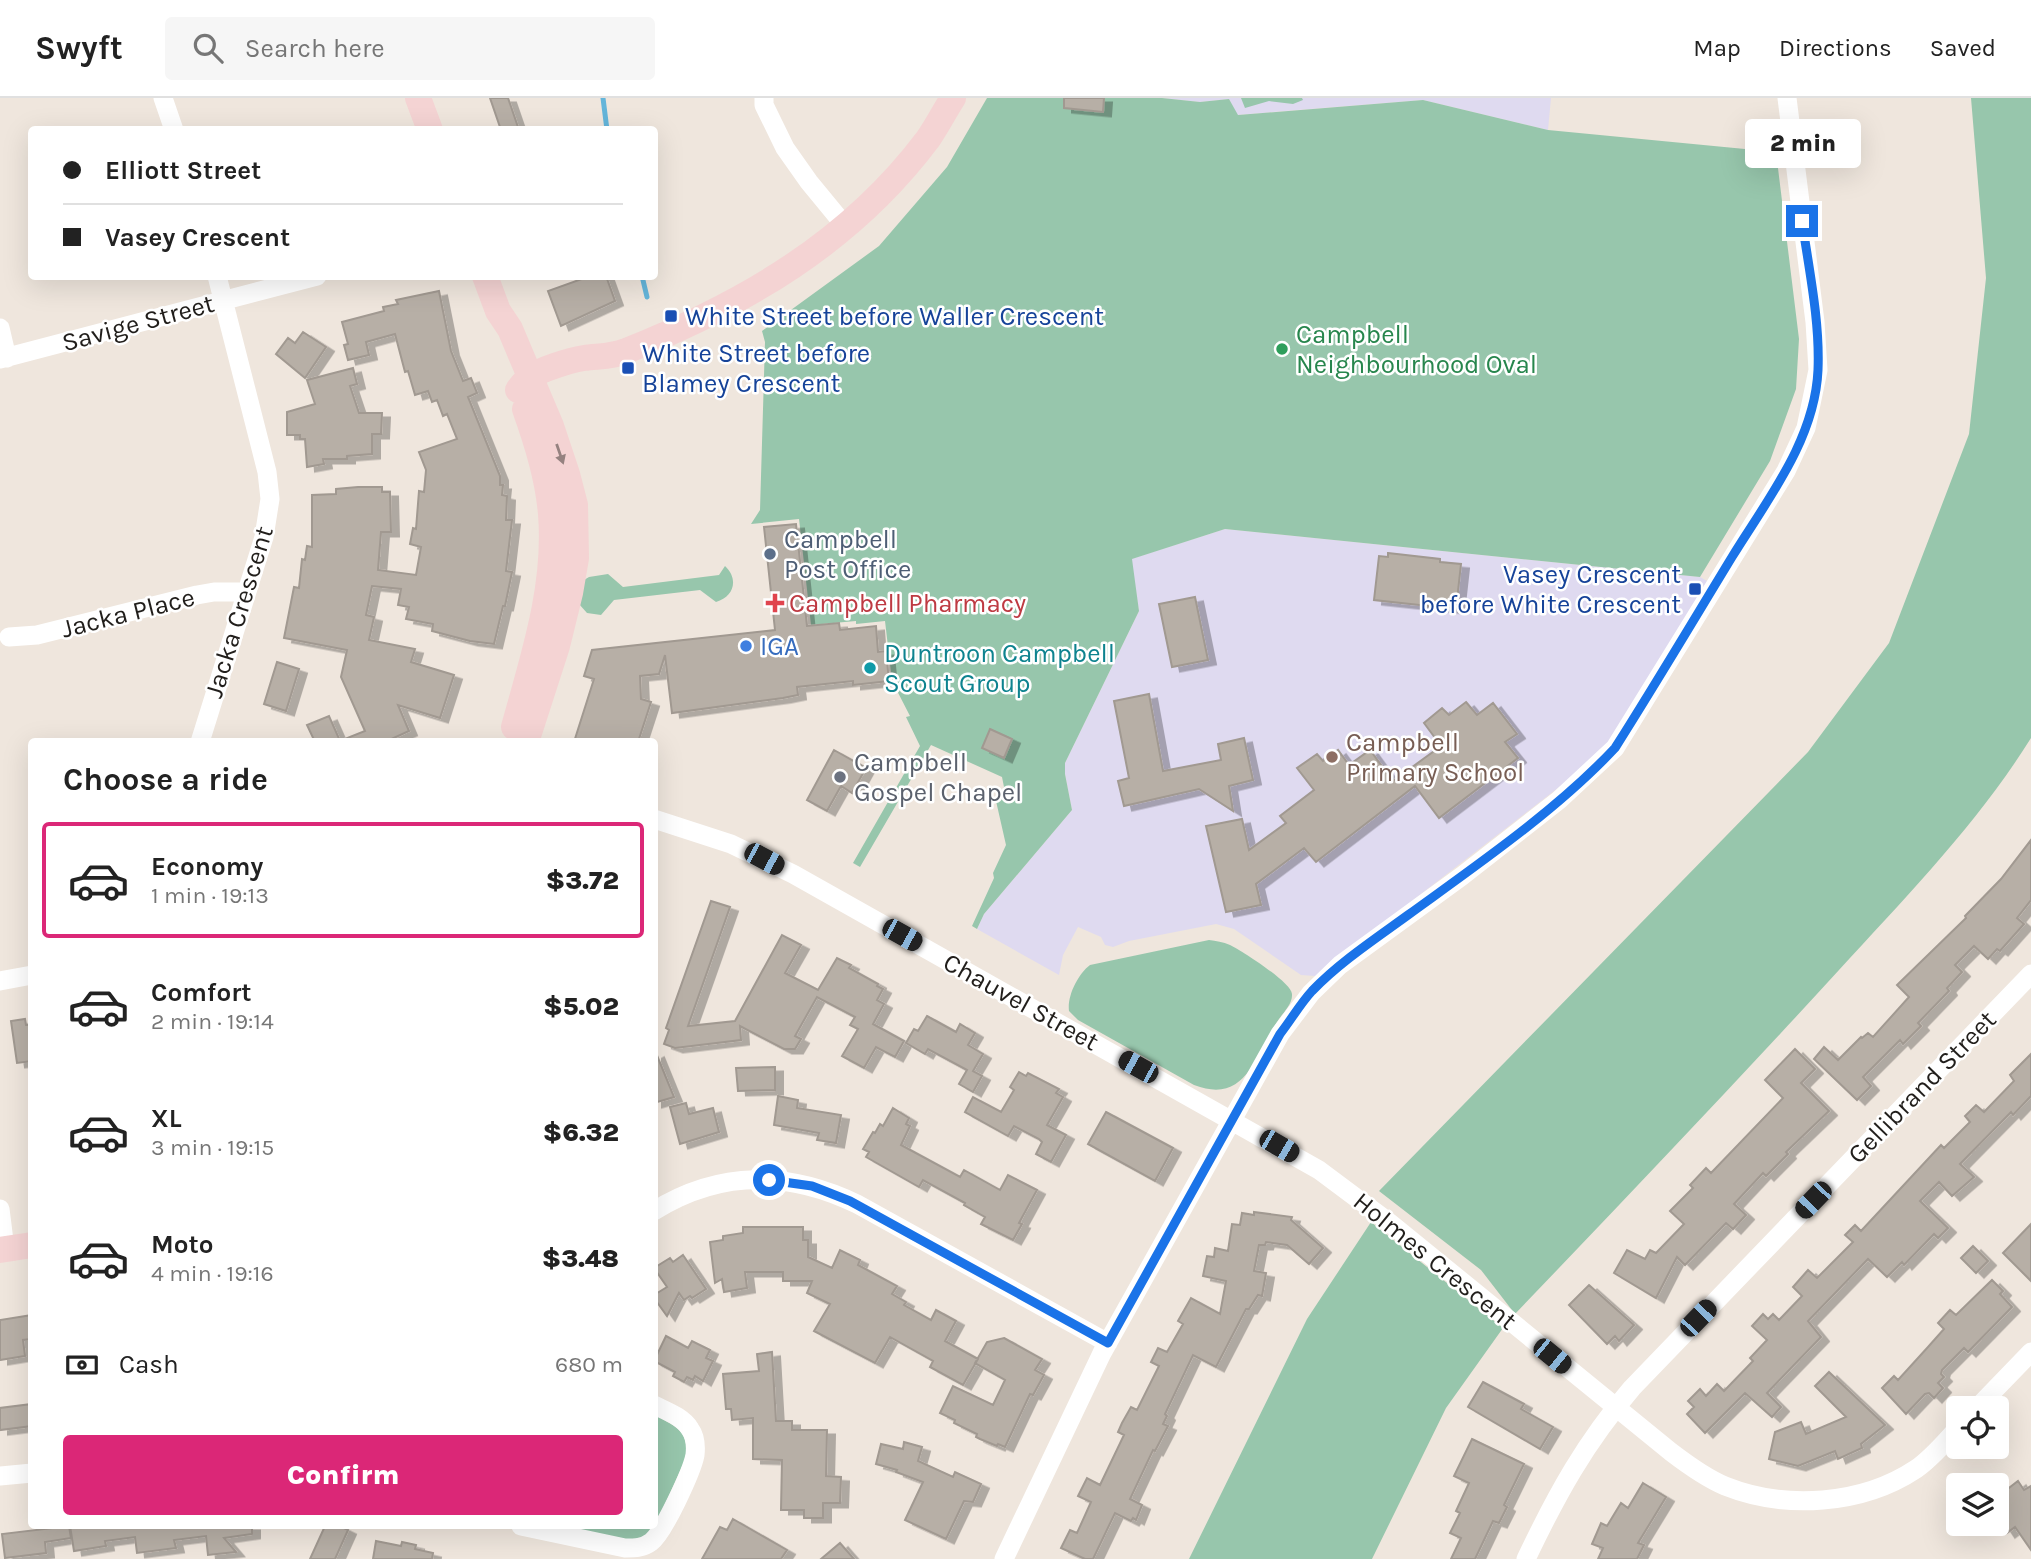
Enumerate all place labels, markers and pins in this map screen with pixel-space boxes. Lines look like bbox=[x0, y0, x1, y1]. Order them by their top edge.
place label: White Street before Waller Crescent bbox=[685, 301, 1104, 332]
marker: White Street before Waller Crescent bbox=[663, 308, 679, 324]
place label: Campbell Neighbourhood Oval bbox=[1296, 319, 1537, 380]
place label: White Street before Blamey Crescent bbox=[642, 338, 870, 399]
marker: Campbell Neighbourhood Oval bbox=[1274, 341, 1290, 357]
marker: White Street before Blamey Crescent bbox=[620, 360, 636, 376]
place label: Campbell Post Office bbox=[784, 524, 911, 585]
marker: Campbell Post Office bbox=[762, 546, 778, 562]
place label: Vasey Crescent before White Crescent bbox=[1420, 559, 1681, 620]
marker: Vasey Crescent before White Crescent bbox=[1687, 581, 1703, 597]
place label: Campbell Pharmacy bbox=[789, 588, 1026, 619]
marker: Campbell Pharmacy bbox=[767, 595, 783, 611]
place label: IGA bbox=[760, 631, 799, 662]
marker: IGA bbox=[738, 638, 754, 654]
place label: Duntroon Campbell Scout Group bbox=[884, 638, 1115, 699]
marker: Duntroon Campbell Scout Group bbox=[862, 660, 878, 676]
place label: Campbell Primary School bbox=[1346, 727, 1524, 788]
place label: Campbell Gospel Chapel bbox=[854, 747, 1022, 808]
marker: Campbell Primary School bbox=[1324, 749, 1340, 765]
marker: Campbell Gospel Chapel bbox=[832, 769, 848, 785]

